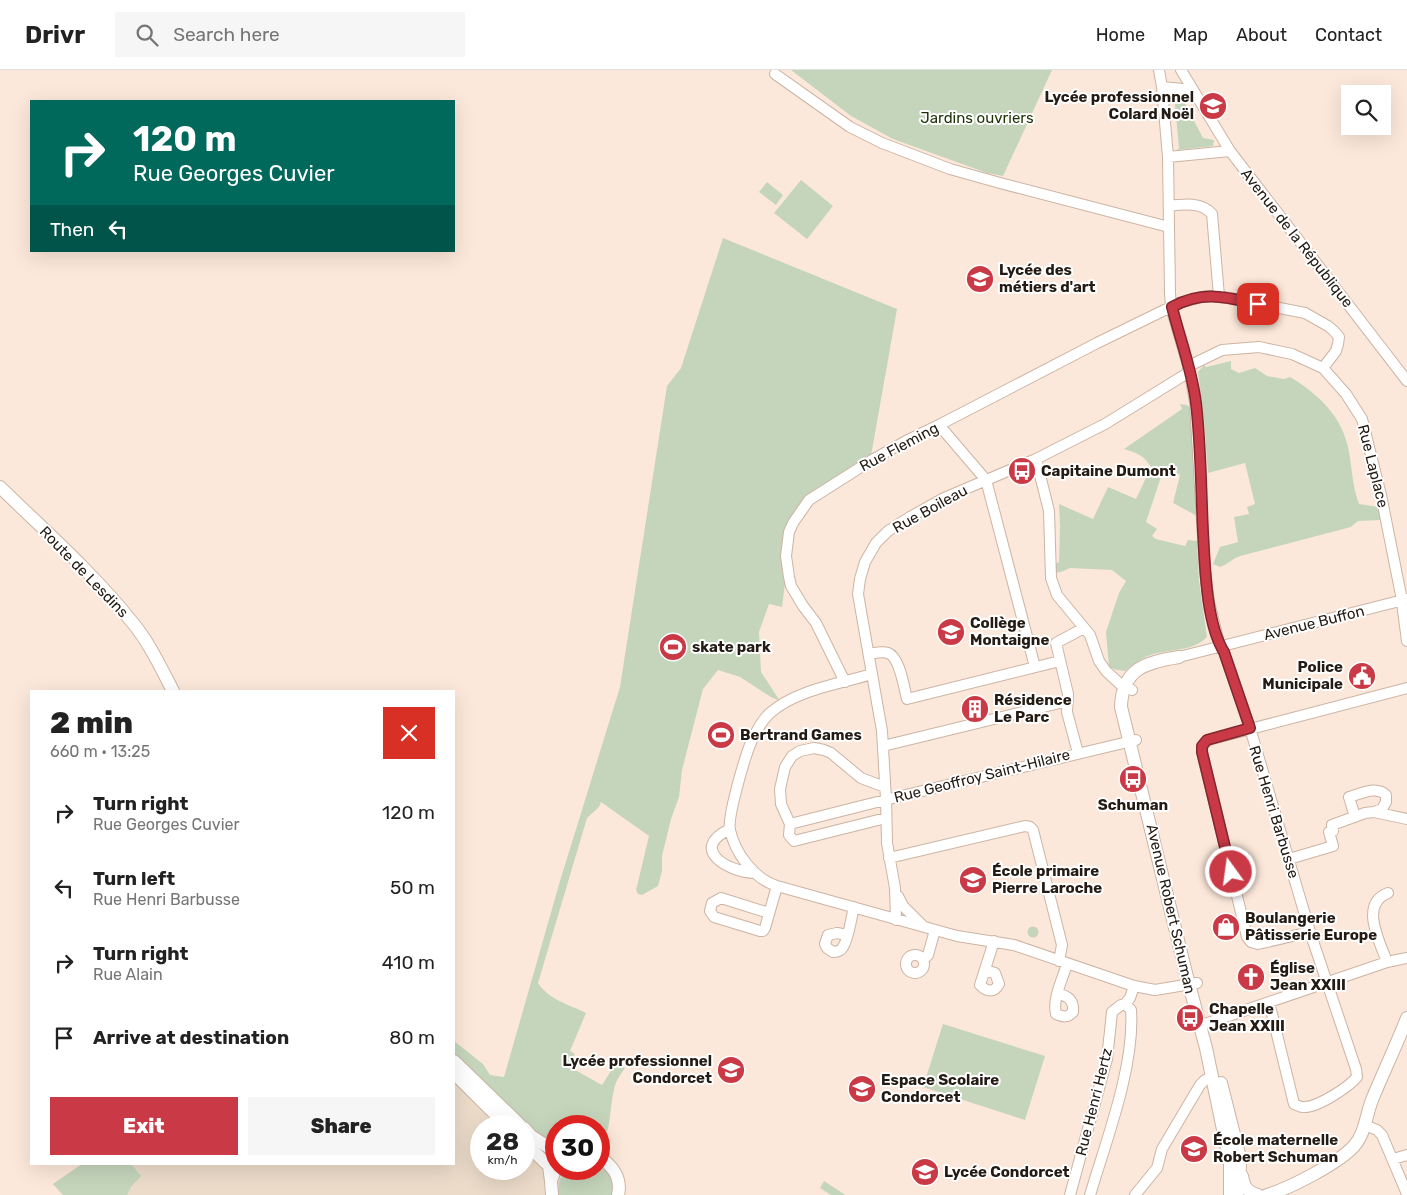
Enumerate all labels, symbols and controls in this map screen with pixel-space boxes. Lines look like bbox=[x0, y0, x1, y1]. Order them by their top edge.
search box bbox=[115, 12, 465, 57]
text: Drivr bbox=[25, 21, 85, 49]
icon: search bbox=[133, 21, 161, 49]
text: Search here bbox=[173, 23, 280, 46]
text: Home bbox=[1096, 24, 1145, 46]
text: Map bbox=[1173, 24, 1208, 46]
text: About bbox=[1236, 24, 1287, 46]
text: Contact bbox=[1315, 24, 1382, 46]
map controls bbox=[1341, 85, 1391, 135]
button: search bbox=[1341, 85, 1391, 135]
place label: Lycée professionnel Colard Noël bbox=[1045, 88, 1194, 123]
school or university icon: Lycée professionnel Colard Noël bbox=[1198, 91, 1228, 121]
park label: Jardins ouvriers bbox=[920, 109, 1034, 127]
text: 120 m bbox=[133, 118, 236, 160]
icon: right bbox=[50, 120, 115, 185]
text: Rue Georges Cuvier bbox=[133, 160, 335, 187]
street label: Avenue de la République bbox=[1237, 165, 1357, 311]
icon: left bbox=[104, 215, 132, 243]
text: Then bbox=[50, 218, 94, 241]
place label: Lycée des métiers d'art bbox=[999, 261, 1096, 296]
school or university icon: Lycée des métiers d'art bbox=[965, 264, 995, 294]
pin bbox=[1237, 283, 1279, 325]
icon: arrive bbox=[1244, 290, 1272, 318]
street label: Rue Fleming bbox=[856, 419, 942, 475]
street label: Rue Laplace bbox=[1354, 422, 1392, 510]
bus stop icon: Capitaine Dumont bbox=[1007, 456, 1037, 486]
place label: Capitaine Dumont bbox=[1041, 462, 1176, 480]
street label: Rue Boileau bbox=[890, 481, 970, 537]
street label: Route de Lesdins bbox=[36, 523, 132, 622]
street label: Avenue Buffon bbox=[1262, 602, 1366, 644]
place label: Collège Montaigne bbox=[970, 614, 1049, 649]
school or university icon: Collège Montaigne bbox=[936, 617, 966, 647]
sports icon: skate park bbox=[658, 632, 688, 662]
place label: skate park bbox=[692, 638, 771, 656]
place label: Police Municipale bbox=[1262, 658, 1343, 693]
public building icon: Police Municipale bbox=[1347, 661, 1377, 691]
place label: Résidence Le Parc bbox=[994, 691, 1072, 726]
building icon: Résidence Le Parc bbox=[960, 694, 990, 724]
text: 2 min bbox=[50, 705, 133, 741]
button: close bbox=[383, 707, 435, 759]
sports icon: Bertrand Games bbox=[706, 720, 736, 750]
place label: Bertrand Games bbox=[740, 726, 862, 744]
text: 660 m · 13:25 bbox=[50, 742, 150, 761]
street label: Rue Henri Barbusse bbox=[1245, 743, 1303, 881]
street label: Rue Geoffroy Saint-Hilaire bbox=[892, 745, 1072, 807]
bus stop icon: Schuman bbox=[1118, 764, 1148, 794]
text: Turn right bbox=[93, 792, 188, 815]
place label: Schuman bbox=[1098, 796, 1168, 814]
icon: right bbox=[50, 799, 78, 827]
text: 120 m bbox=[382, 801, 435, 824]
text: Rue Georges Cuvier bbox=[93, 815, 240, 834]
street label: Avenue Robert Schuman bbox=[1143, 822, 1199, 996]
position arrow bbox=[1204, 845, 1256, 897]
place label: École primaire Pierre Laroche bbox=[992, 862, 1102, 897]
school or university icon: École primaire Pierre Laroche bbox=[958, 865, 988, 895]
text: Turn left bbox=[93, 867, 175, 890]
icon: left bbox=[50, 874, 78, 902]
text: 50 m bbox=[390, 876, 435, 899]
text: Rue Henri Barbusse bbox=[93, 890, 240, 909]
place label: Boulangerie Pâtisserie Europe bbox=[1245, 909, 1377, 944]
shop icon: Boulangerie Pâtisserie Europe bbox=[1211, 912, 1241, 942]
text: Turn right bbox=[93, 942, 188, 965]
icon: right bbox=[50, 949, 78, 977]
text: 410 m bbox=[382, 951, 435, 974]
place label: Église Jean XXIII bbox=[1270, 959, 1346, 994]
church icon: Église Jean XXIII bbox=[1236, 962, 1266, 992]
text: Rue Alain bbox=[93, 965, 163, 984]
place label: Chapelle Jean XXIII bbox=[1209, 1000, 1285, 1035]
bus stop icon: Chapelle Jean XXIII bbox=[1175, 1003, 1205, 1033]
icon: arrive bbox=[50, 1024, 78, 1052]
text: Arrive at destination bbox=[93, 1026, 289, 1049]
text: 80 m bbox=[389, 1026, 435, 1049]
street label: Rue Henri Hertz bbox=[1072, 1046, 1116, 1158]
place label: Lycée professionnel Condorcet bbox=[563, 1052, 712, 1087]
school or university icon: Lycée professionnel Condorcet bbox=[716, 1055, 746, 1085]
place label: Espace Scolaire Condorcet bbox=[881, 1071, 999, 1106]
school or university icon: Espace Scolaire Condorcet bbox=[847, 1074, 877, 1104]
button: Exit bbox=[50, 1097, 238, 1155]
button: Share bbox=[248, 1097, 435, 1155]
speed limit sign: 30 bbox=[545, 1115, 610, 1180]
text: 28 bbox=[486, 1127, 519, 1156]
place label: École maternelle Robert Schuman bbox=[1213, 1131, 1338, 1166]
school or university icon: École maternelle Robert Schuman bbox=[1179, 1134, 1209, 1164]
text: km/h bbox=[488, 1153, 517, 1167]
school or university icon: Lycée Condorcet bbox=[910, 1157, 940, 1187]
place label: Lycée Condorcet bbox=[944, 1163, 1070, 1181]

